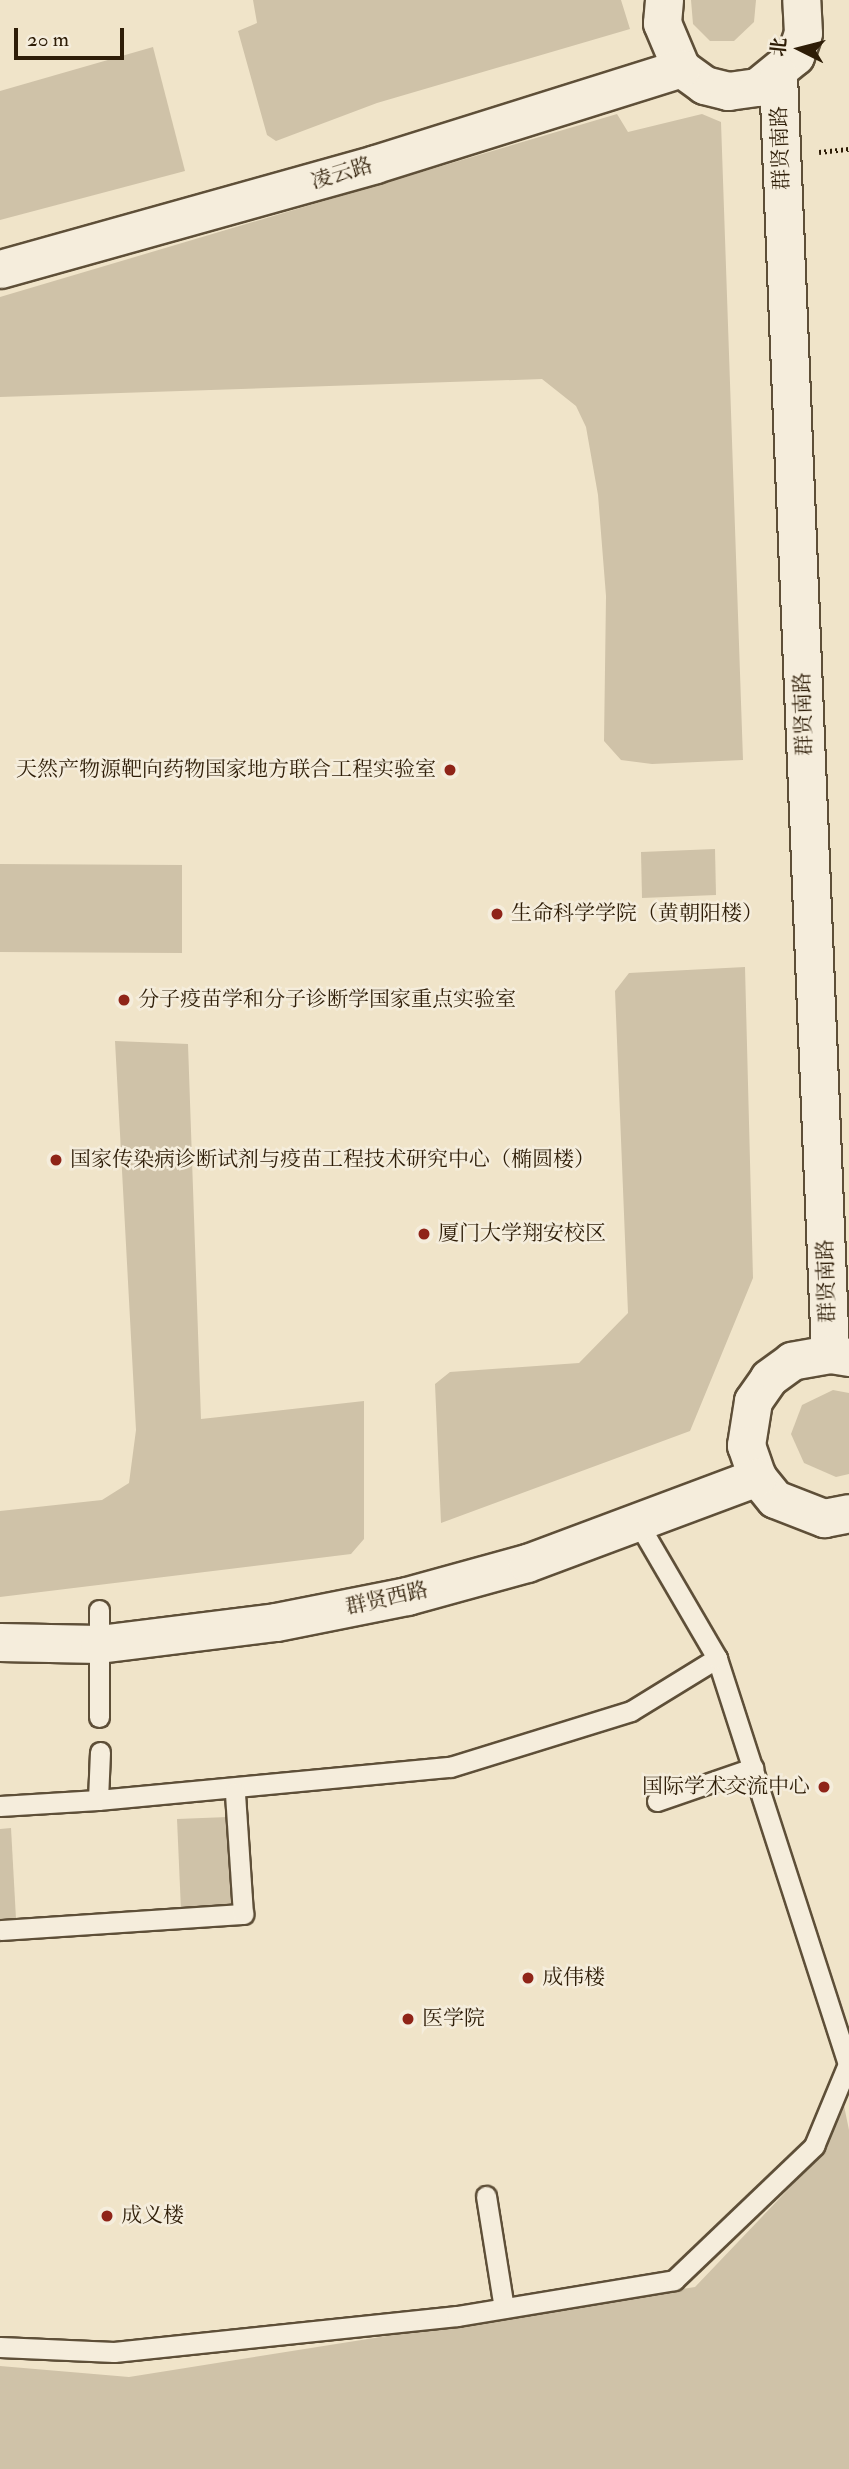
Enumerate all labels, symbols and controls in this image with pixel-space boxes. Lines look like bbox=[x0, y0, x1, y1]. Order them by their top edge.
scale bar bbox=[18, 14, 128, 58]
north arrow bbox=[765, 14, 835, 84]
text: 20 m bbox=[27, 26, 69, 53]
text: 北 bbox=[766, 36, 792, 58]
street label: 群贤南路 bbox=[767, 106, 795, 190]
street label: 凌云路 bbox=[308, 153, 376, 195]
street label: 群贤南路 bbox=[790, 672, 818, 756]
place label: 天然产物源靶向药物国家地方联合工程实验室 bbox=[16, 757, 436, 783]
marker: 天然产物源靶向药物国家地方联合工程实验室 bbox=[442, 762, 458, 778]
place label: 生命科学学院（黄朝阳楼） bbox=[511, 901, 763, 927]
marker: 生命科学学院（黄朝阳楼） bbox=[489, 906, 505, 922]
place label: 分子疫苗学和分子诊断学国家重点实验室 bbox=[138, 987, 516, 1013]
marker: 分子疫苗学和分子诊断学国家重点实验室 bbox=[116, 992, 132, 1008]
place label: 国家传染病诊断试剂与疫苗工程技术研究中心（椭圆楼） bbox=[70, 1147, 595, 1173]
marker: 国家传染病诊断试剂与疫苗工程技术研究中心（椭圆楼） bbox=[48, 1152, 64, 1168]
place label: 厦门大学翔安校区 bbox=[438, 1221, 606, 1247]
marker: 厦门大学翔安校区 bbox=[416, 1226, 432, 1242]
street label: 群贤南路 bbox=[813, 1239, 841, 1323]
street label: 群贤西路 bbox=[343, 1577, 431, 1621]
place label: 国际学术交流中心 bbox=[642, 1774, 810, 1800]
marker: 国际学术交流中心 bbox=[816, 1779, 832, 1795]
place label: 成伟楼 bbox=[542, 1965, 605, 1991]
marker: 成伟楼 bbox=[520, 1970, 536, 1986]
place label: 医学院 bbox=[422, 2006, 485, 2032]
marker: 医学院 bbox=[400, 2011, 416, 2027]
place label: 成义楼 bbox=[121, 2203, 184, 2229]
marker: 成义楼 bbox=[99, 2208, 115, 2224]

